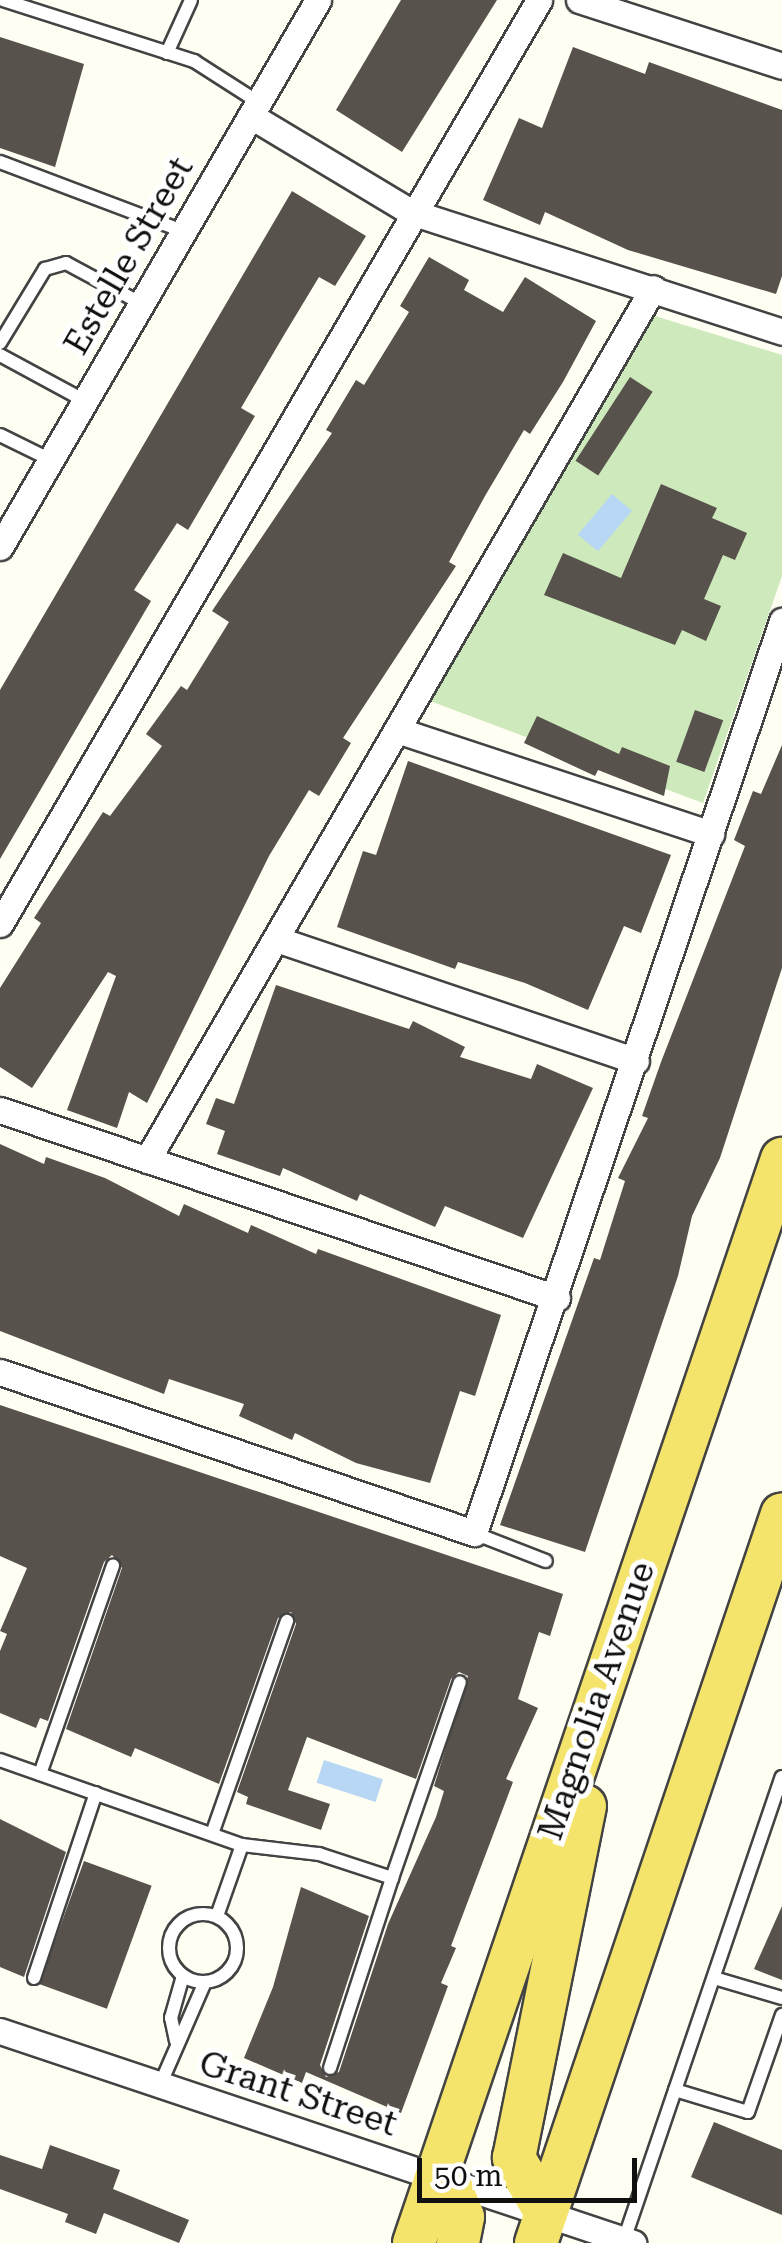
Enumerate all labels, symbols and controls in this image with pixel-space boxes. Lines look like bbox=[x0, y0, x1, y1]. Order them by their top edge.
street label: Estelle Street bbox=[56, 150, 202, 362]
street label: Magnolia Avenue bbox=[530, 1556, 664, 1846]
street label: Grant Street bbox=[194, 2042, 402, 2146]
scale bar bbox=[422, 2138, 642, 2200]
text: 50 m bbox=[434, 2158, 503, 2193]

